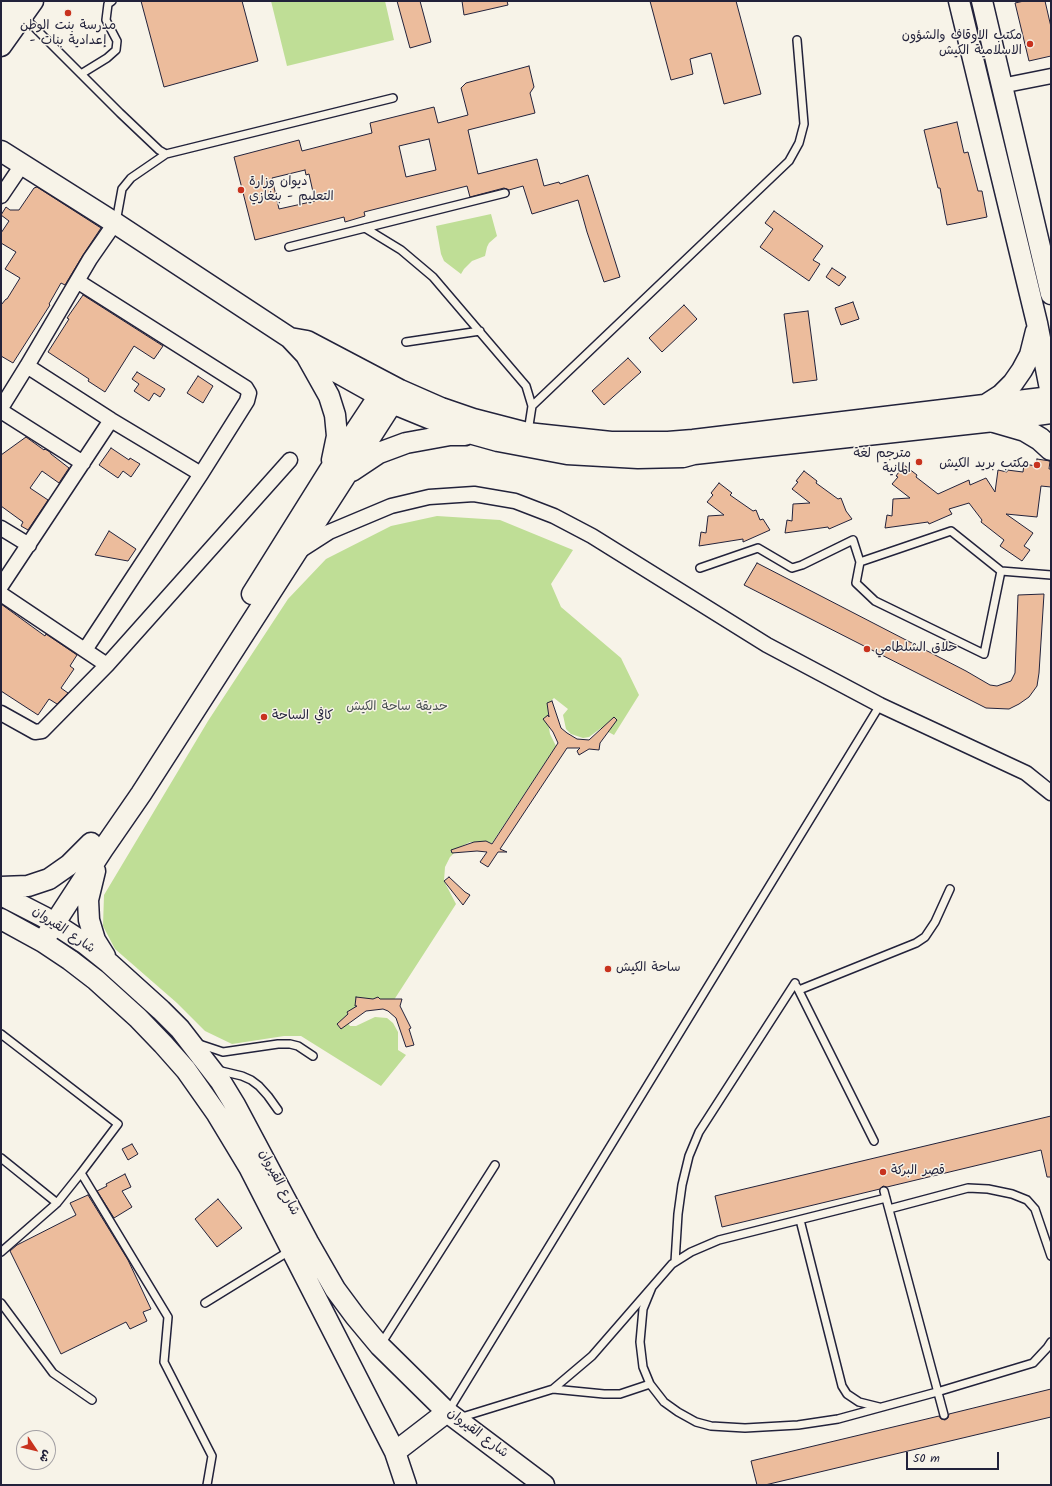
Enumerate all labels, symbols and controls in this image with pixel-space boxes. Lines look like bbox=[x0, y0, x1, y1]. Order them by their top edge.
marker: مدرسة بنت الوطن - إعدادية بنات bbox=[63, 8, 73, 18]
place label: مدرسة بنت الوطن - إعدادية بنات bbox=[20, 19, 116, 50]
place label: مكتب الاوقاف والشؤون الاسلامية الكيش bbox=[902, 29, 1022, 60]
marker: مكتب الاوقاف والشؤون الاسلامية الكيش bbox=[1025, 39, 1035, 49]
place label: ديوان وزارة التعليم - بنغازي bbox=[249, 175, 334, 206]
marker: ديوان وزارة التعليم - بنغازي bbox=[236, 185, 246, 195]
place label: مترجم لغة المانية bbox=[853, 447, 911, 478]
marker: مترجم لغة المانية bbox=[914, 457, 924, 467]
place label: مكتب بريد الكيش bbox=[939, 457, 1029, 473]
marker: مكتب بريد الكيش bbox=[1032, 460, 1042, 470]
place label: حلاق الشلطامي bbox=[875, 641, 957, 657]
marker: حلاق الشلطامي bbox=[862, 644, 872, 654]
park label: حديقة ساحة الكيش bbox=[346, 700, 448, 716]
place label: كافي الساحة bbox=[272, 709, 333, 725]
marker: كافي الساحة bbox=[259, 712, 269, 722]
street label: شارع القيروان bbox=[29, 904, 97, 958]
place label: ساحة الكيش bbox=[616, 961, 681, 977]
marker: ساحة الكيش bbox=[603, 964, 613, 974]
street label: شارع القيروان bbox=[254, 1147, 302, 1219]
place label: قصر البركة bbox=[891, 1164, 945, 1180]
marker: قصر البركة bbox=[878, 1167, 888, 1177]
street label: شارع القيروان bbox=[443, 1406, 511, 1462]
north arrow bbox=[16, 1430, 56, 1470]
scale bar bbox=[908, 1444, 1001, 1470]
text: ش bbox=[34, 1446, 56, 1466]
text: 50 m bbox=[913, 1449, 940, 1468]

